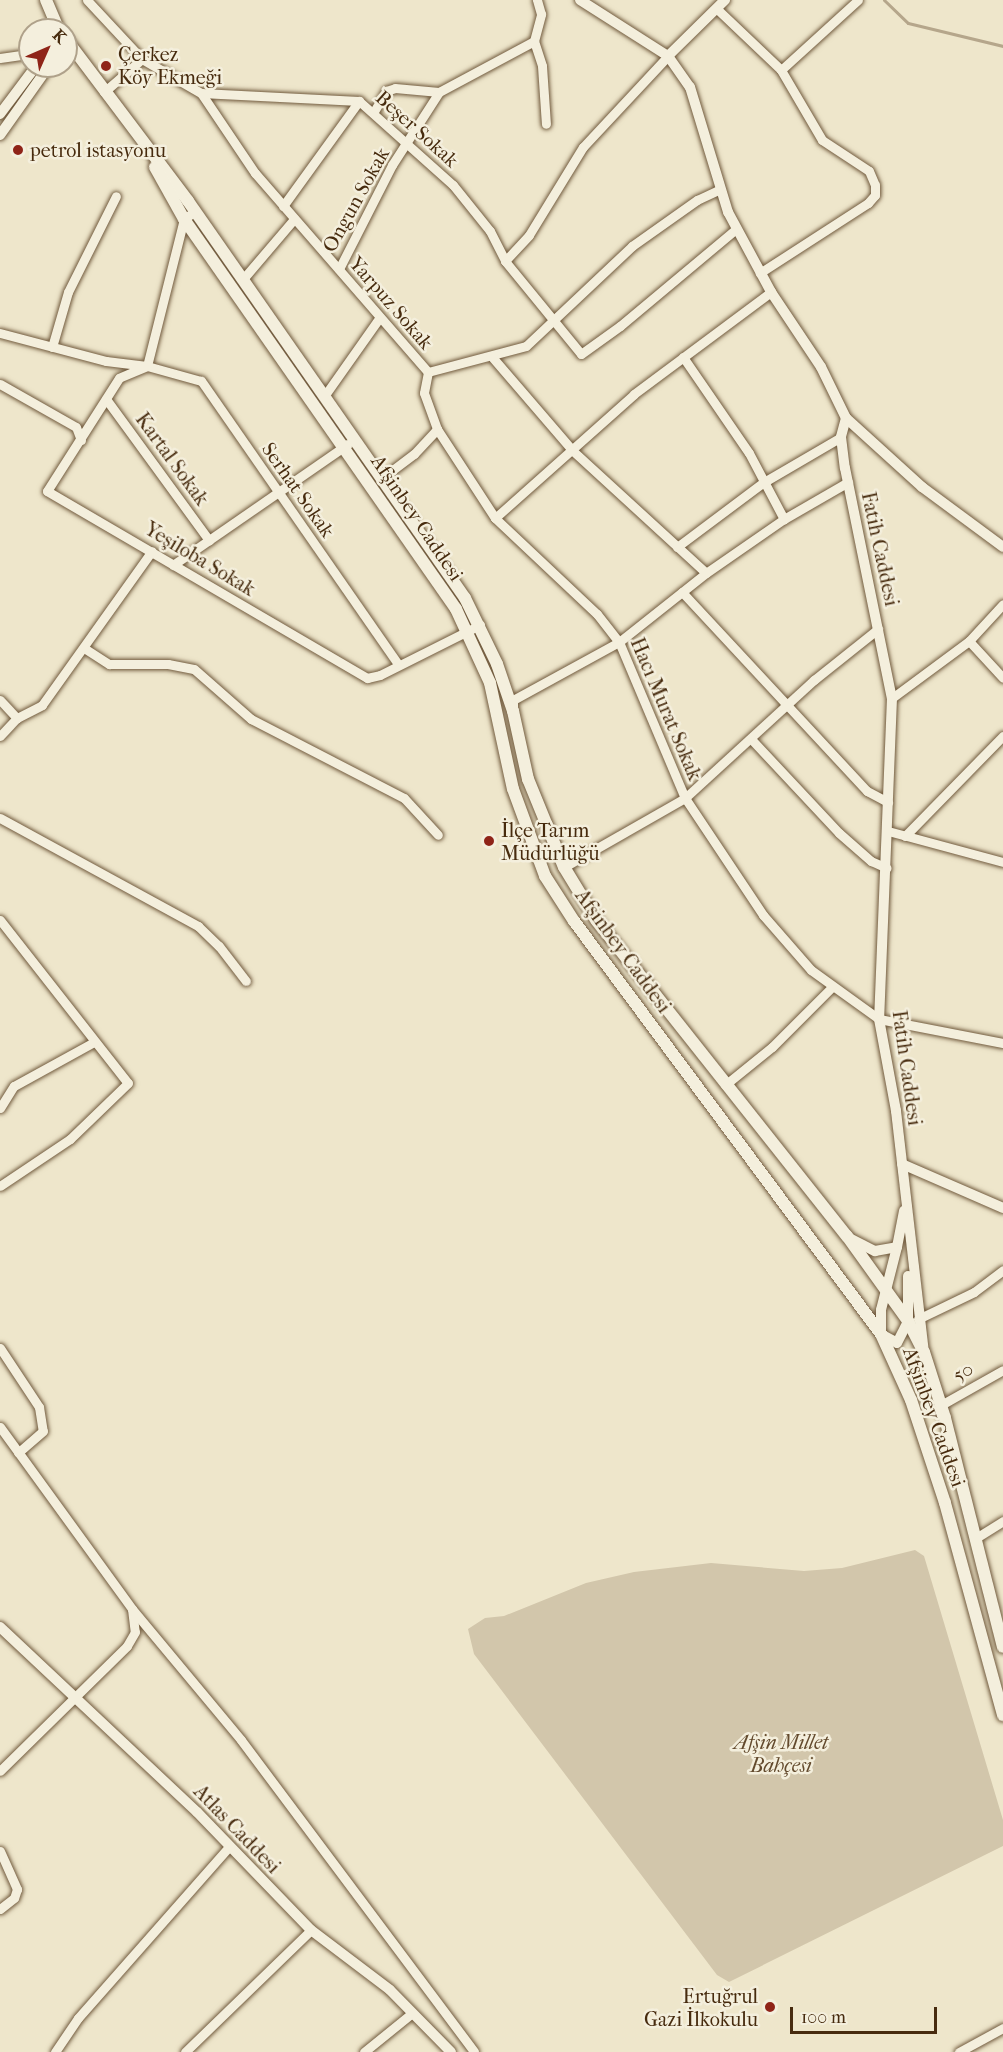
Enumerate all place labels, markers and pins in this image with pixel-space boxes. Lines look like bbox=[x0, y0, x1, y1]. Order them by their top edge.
place label: Çerkez Köy Ekmeği bbox=[118, 42, 222, 89]
marker: Çerkez Köy Ekmeği bbox=[99, 59, 113, 73]
place label: petrol istasyonu bbox=[30, 138, 166, 162]
marker: petrol istasyonu bbox=[11, 143, 25, 157]
place label: İlçe Tarım Müdürlüğü bbox=[501, 818, 600, 865]
marker: İlçe Tarım Müdürlüğü bbox=[482, 834, 496, 848]
place label: Ertuğrul Gazi İlkokulu bbox=[644, 1984, 758, 2031]
marker: Ertuğrul Gazi İlkokulu bbox=[763, 2000, 777, 2014]

